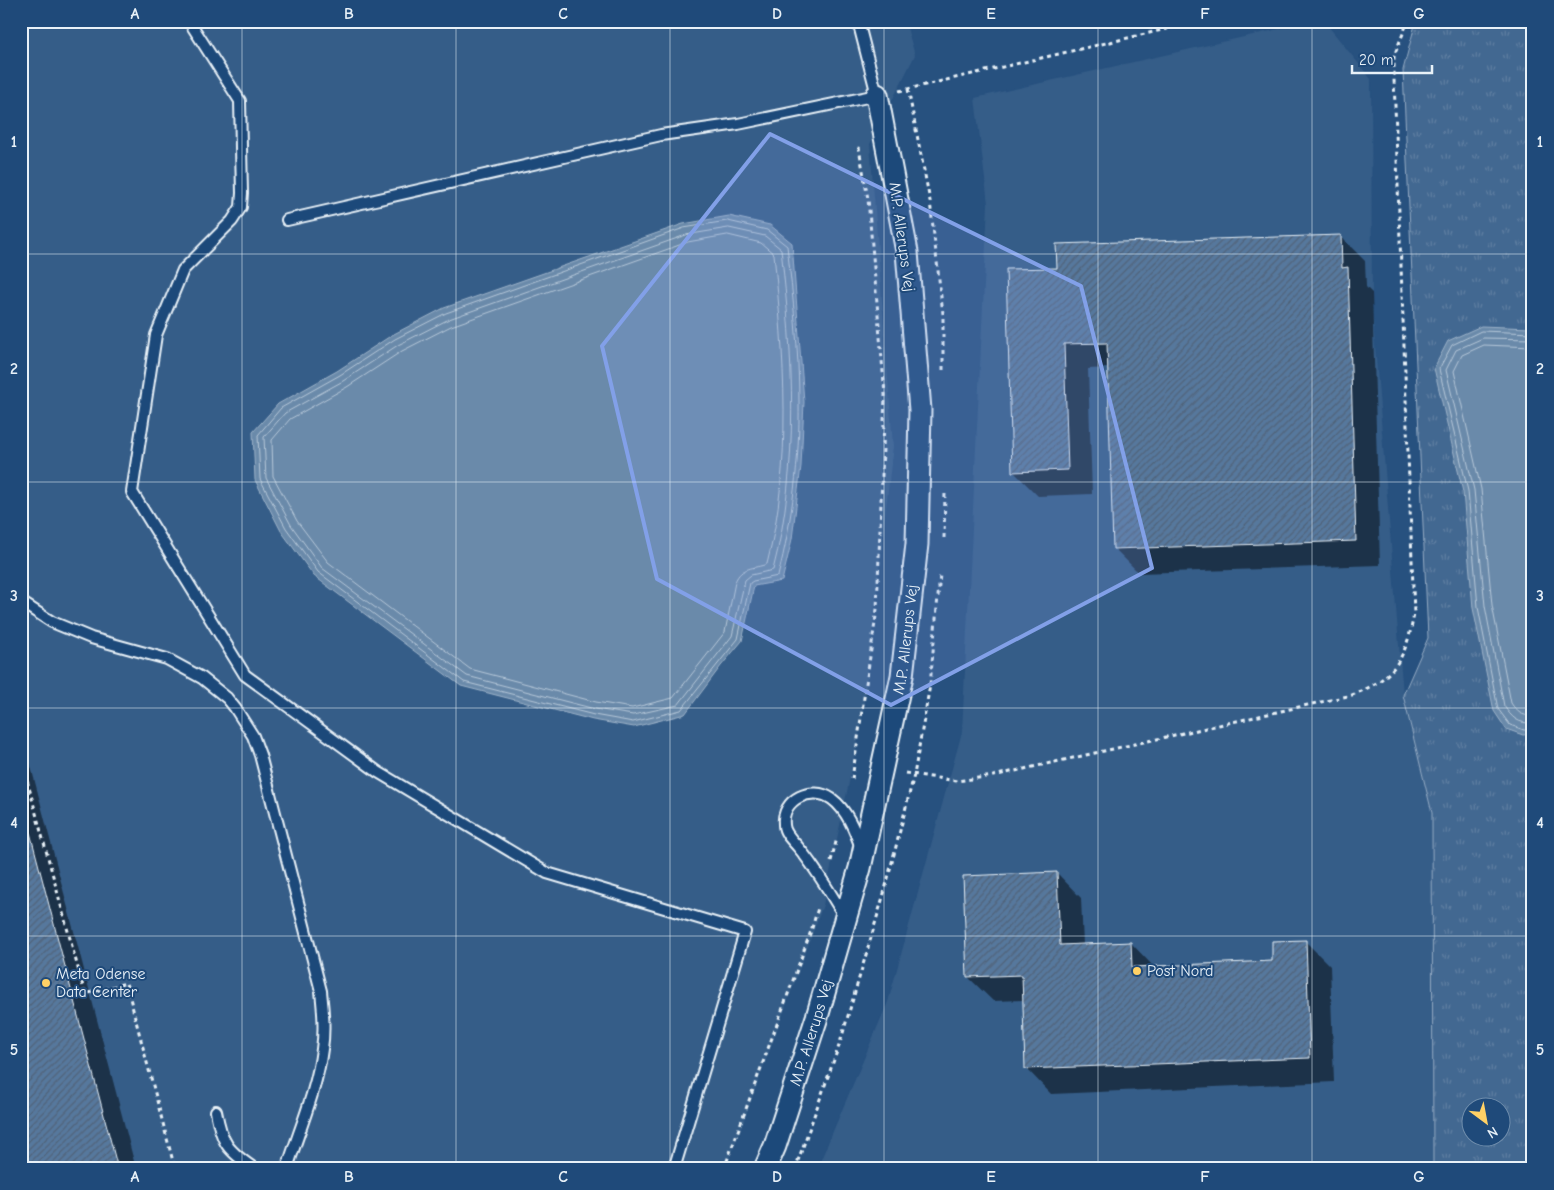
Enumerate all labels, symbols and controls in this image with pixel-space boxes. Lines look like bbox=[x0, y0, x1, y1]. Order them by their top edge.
text: A bbox=[131, 5, 140, 23]
text: B bbox=[344, 5, 354, 23]
text: C bbox=[558, 5, 568, 23]
text: D bbox=[772, 5, 782, 23]
text: E bbox=[986, 5, 996, 23]
text: F bbox=[1200, 5, 1210, 23]
text: G bbox=[1413, 5, 1425, 23]
scale bar bbox=[1352, 42, 1432, 74]
text: 20 m bbox=[1359, 51, 1393, 69]
text: 1 bbox=[11, 133, 17, 151]
text: 1 bbox=[1537, 133, 1543, 151]
street label: M.P. Allerups Vej bbox=[885, 181, 919, 293]
text: 2 bbox=[10, 360, 18, 378]
text: 2 bbox=[1536, 360, 1544, 378]
street label: M.P. Allerups Vej bbox=[889, 584, 921, 696]
text: 3 bbox=[10, 587, 18, 605]
text: 3 bbox=[1536, 587, 1544, 605]
text: 4 bbox=[10, 814, 18, 832]
text: 4 bbox=[1536, 814, 1544, 832]
place label: Post Nord bbox=[1147, 962, 1214, 980]
place label: Meta Odense Data Center bbox=[56, 965, 145, 1001]
marker: Post Nord bbox=[1131, 965, 1143, 977]
marker: Meta Odense Data Center bbox=[40, 977, 52, 989]
street label: M.P. Allerups Vej bbox=[786, 978, 836, 1088]
text: 5 bbox=[10, 1041, 18, 1059]
text: 5 bbox=[1536, 1041, 1544, 1059]
north arrow bbox=[1462, 1098, 1512, 1148]
text: N bbox=[1484, 1123, 1501, 1142]
text: A bbox=[131, 1168, 140, 1186]
text: B bbox=[344, 1168, 354, 1186]
text: C bbox=[558, 1168, 568, 1186]
text: D bbox=[772, 1168, 782, 1186]
text: E bbox=[986, 1168, 996, 1186]
text: F bbox=[1200, 1168, 1210, 1186]
text: G bbox=[1413, 1168, 1425, 1186]

